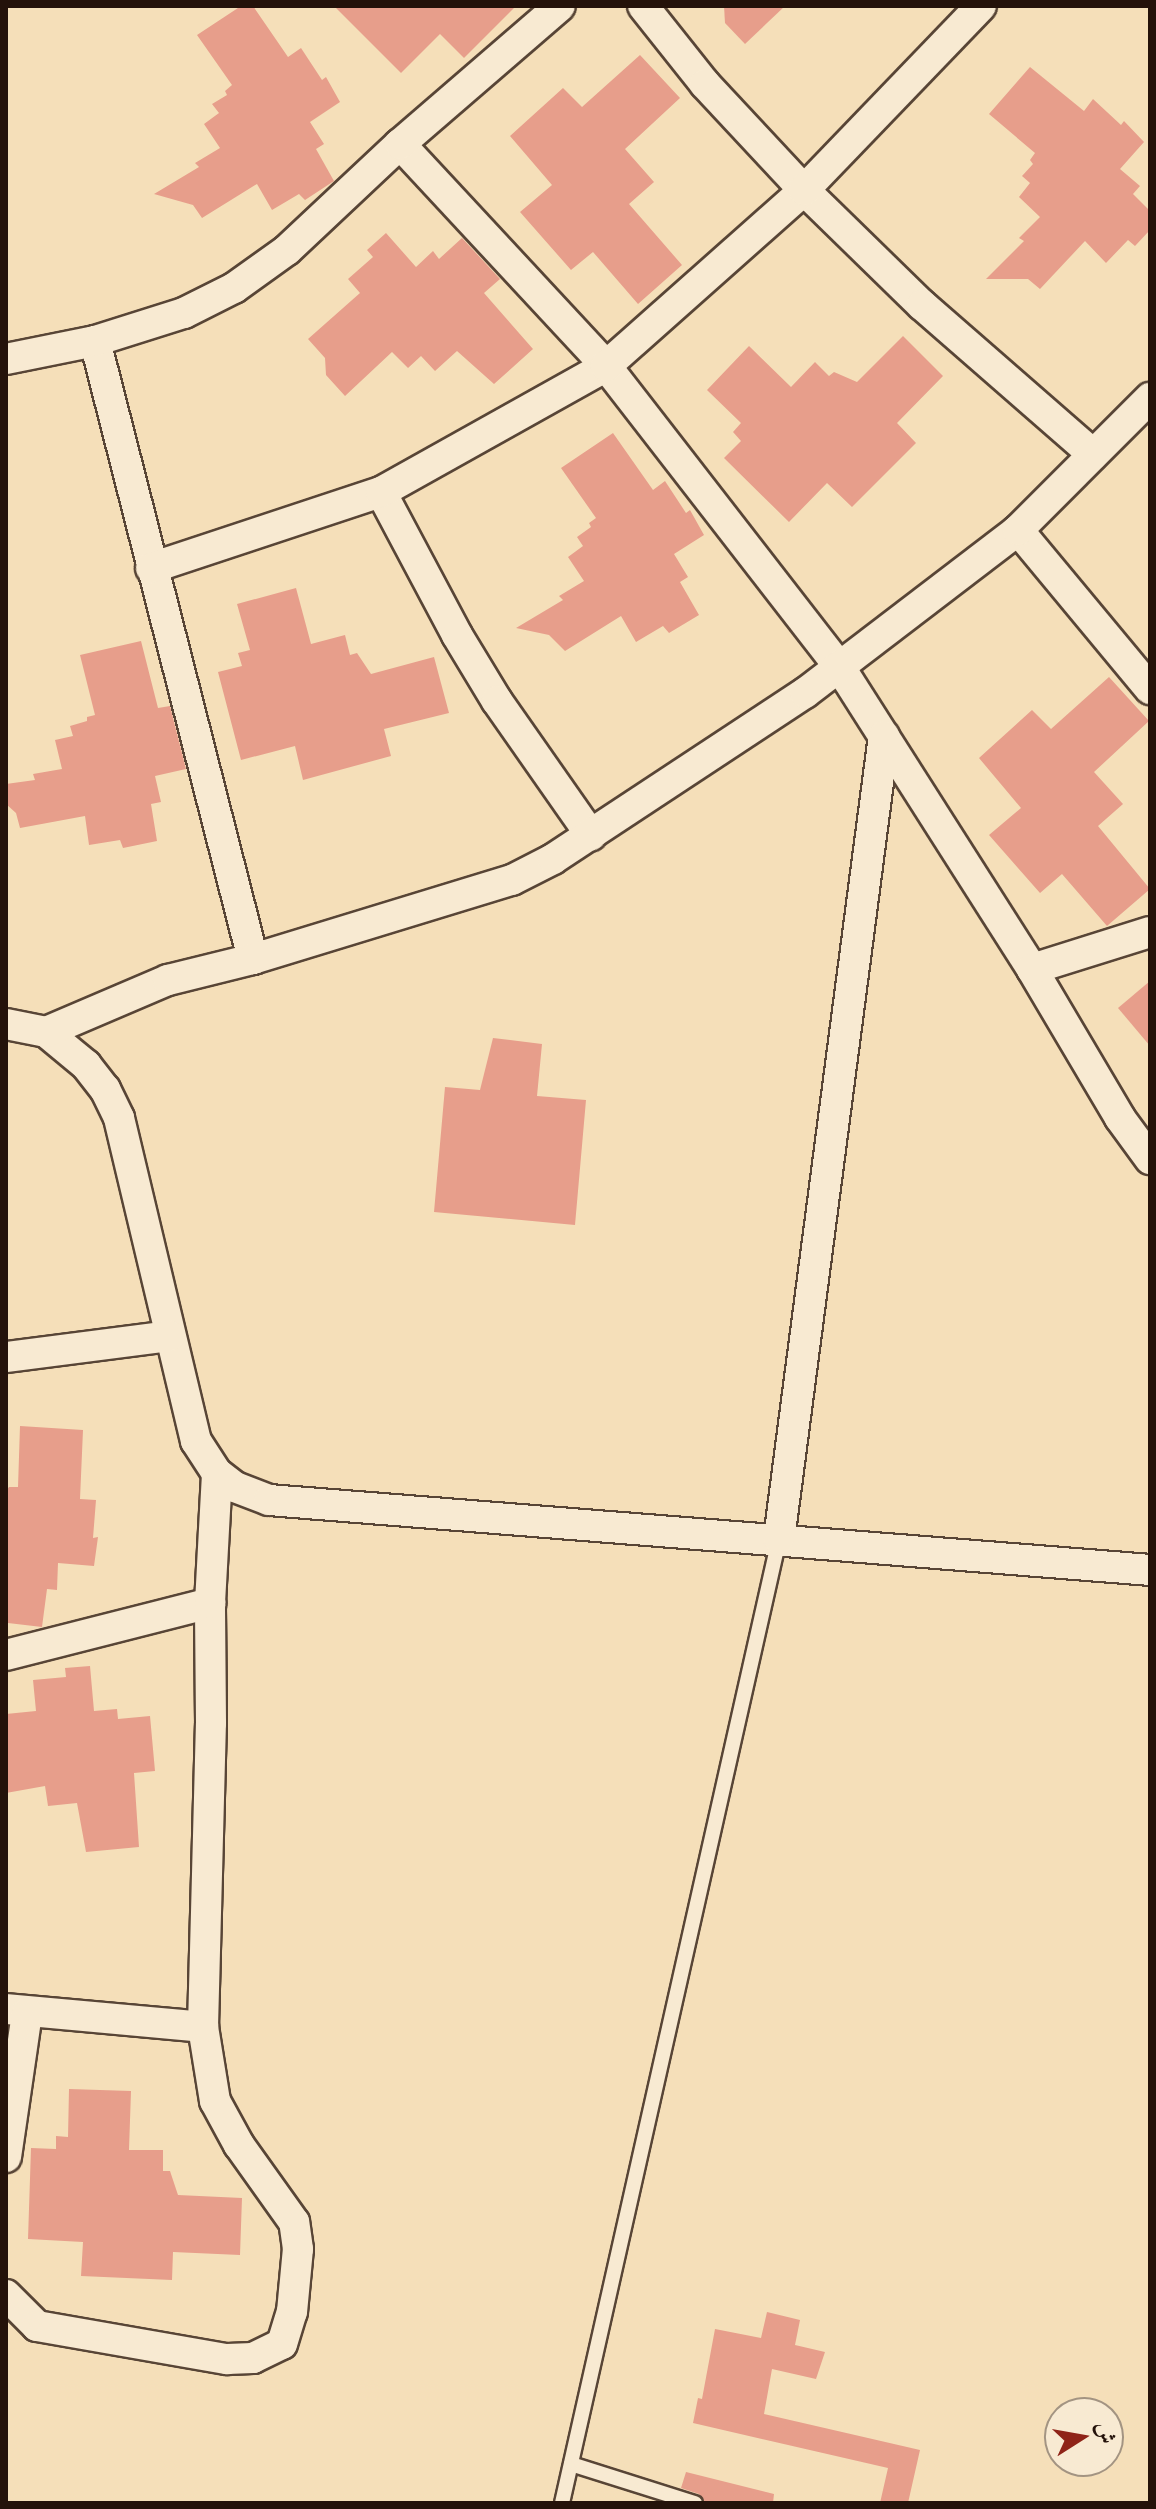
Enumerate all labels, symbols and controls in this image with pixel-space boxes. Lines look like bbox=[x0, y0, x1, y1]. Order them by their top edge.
north arrow bbox=[1044, 2397, 1124, 2477]
text: ش bbox=[1090, 2419, 1121, 2446]

